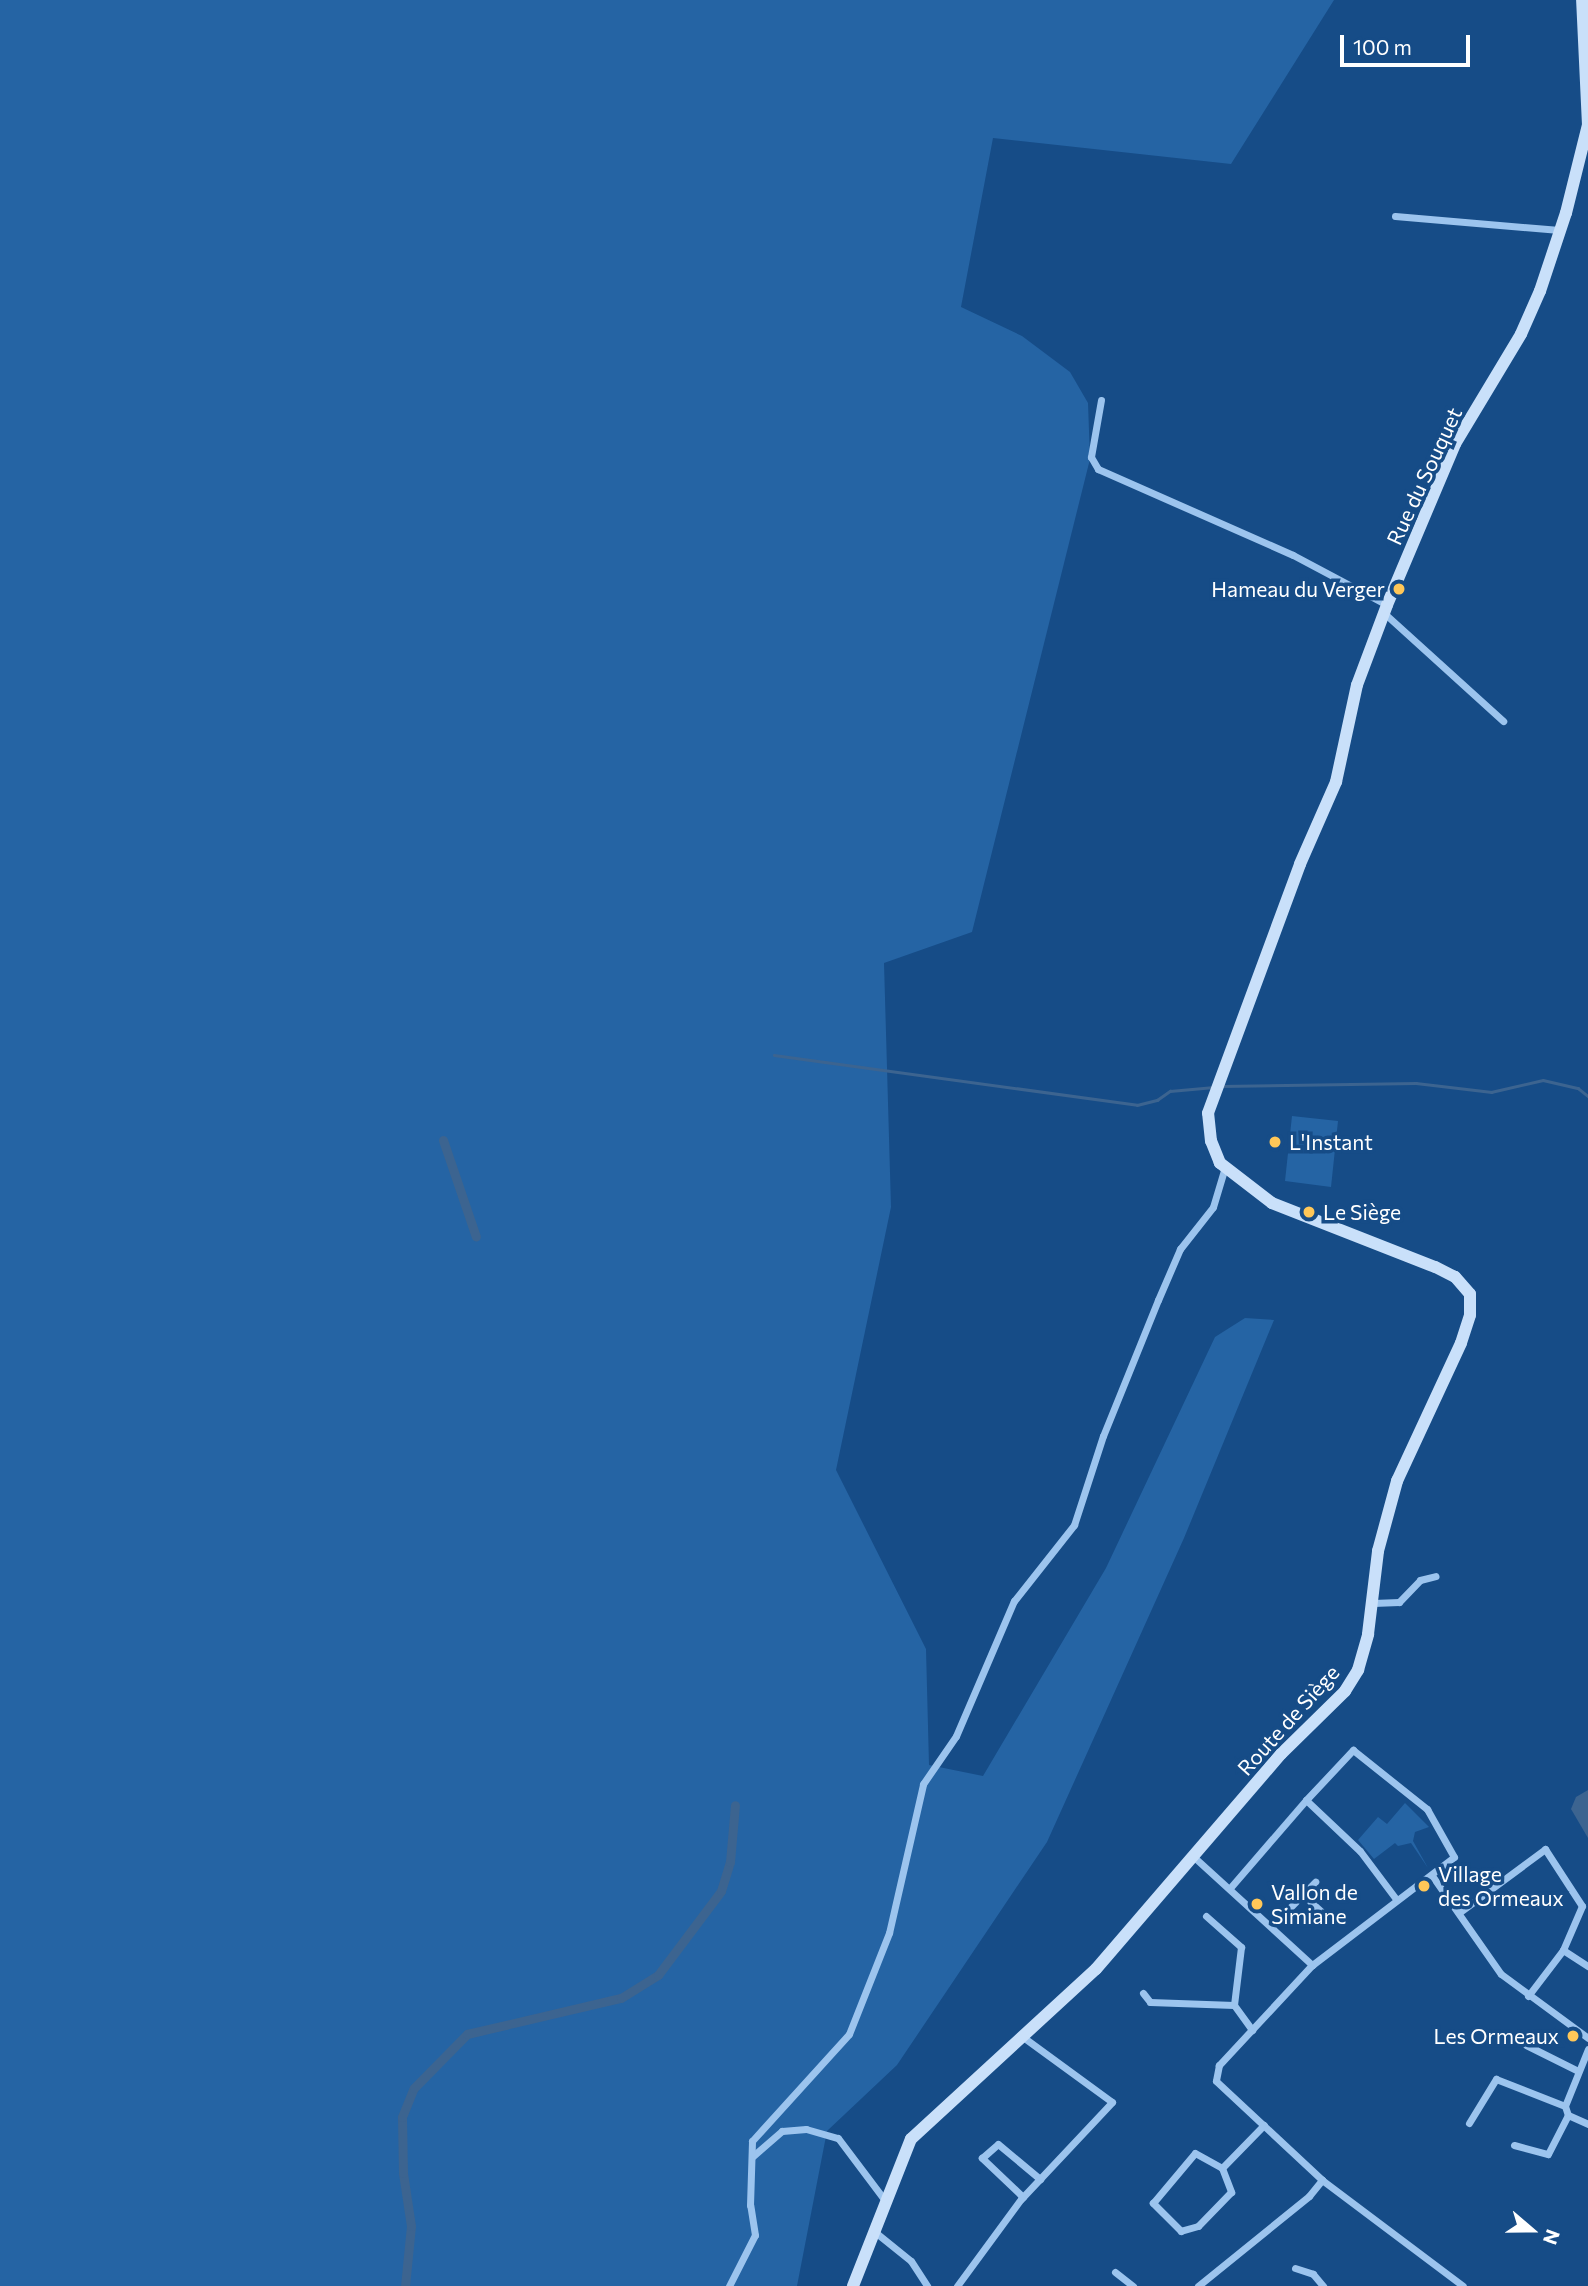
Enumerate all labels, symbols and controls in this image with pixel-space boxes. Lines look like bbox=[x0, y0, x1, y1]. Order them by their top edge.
scale bar bbox=[1343, 21, 1472, 65]
text: 100 m bbox=[1353, 34, 1412, 59]
street label: Rue du Souquet bbox=[1381, 403, 1467, 549]
place label: Hameau du Verger bbox=[1211, 576, 1385, 602]
marker: Hameau du Verger bbox=[1391, 581, 1407, 597]
place label: L'Instant bbox=[1289, 1129, 1373, 1155]
marker: L'Instant bbox=[1267, 1134, 1283, 1150]
place label: Le Siège bbox=[1323, 1199, 1401, 1225]
marker: Le Siège bbox=[1301, 1204, 1317, 1220]
street label: Route de Siège bbox=[1232, 1660, 1344, 1780]
place label: Village des Ormeaux bbox=[1438, 1861, 1564, 1911]
marker: Village des Ormeaux bbox=[1416, 1878, 1432, 1894]
place label: Vallon de Simiane bbox=[1271, 1879, 1358, 1929]
marker: Vallon de Simiane bbox=[1249, 1896, 1265, 1912]
place label: Les Ormeaux bbox=[1433, 2023, 1559, 2049]
marker: Les Ormeaux bbox=[1565, 2028, 1581, 2044]
north arrow bbox=[1497, 2195, 1567, 2265]
text: N bbox=[1539, 2227, 1565, 2248]

